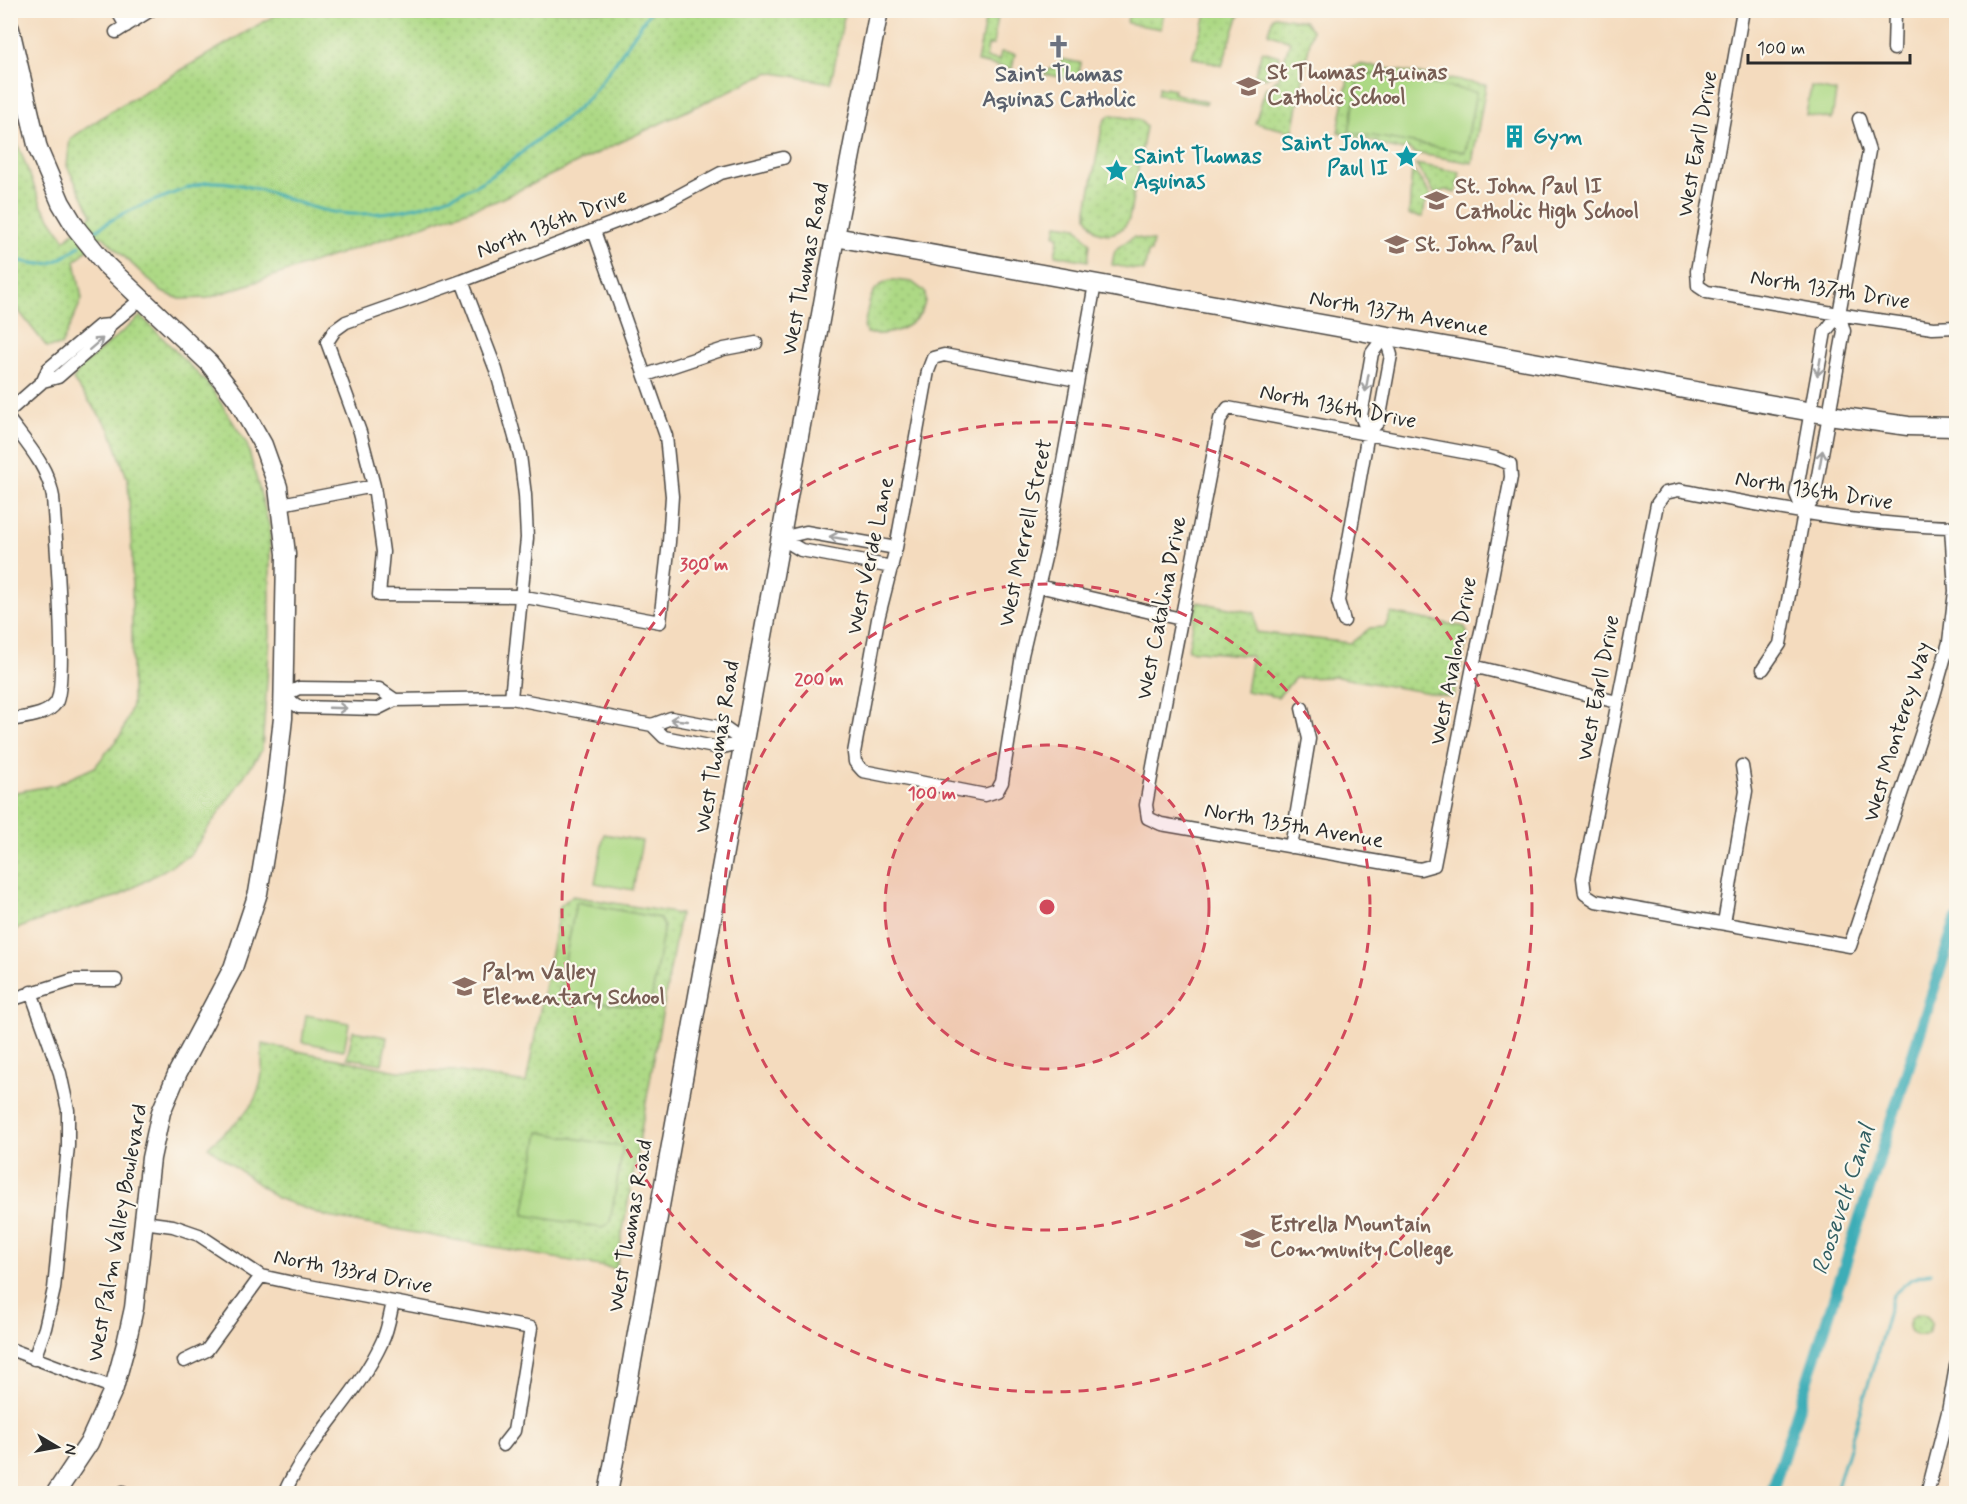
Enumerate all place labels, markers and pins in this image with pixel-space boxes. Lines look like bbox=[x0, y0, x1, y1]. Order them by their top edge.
church icon: Saint Thomas Aquinas Catholic bbox=[1046, 33, 1072, 59]
place label: St Thomas Aquinas Catholic School bbox=[1267, 59, 1448, 112]
place label: Saint Thomas Aquinas Catholic bbox=[982, 61, 1136, 114]
school or university icon: St Thomas Aquinas Catholic School bbox=[1236, 73, 1262, 99]
place label: Gym bbox=[1533, 123, 1583, 151]
building icon: Gym bbox=[1502, 124, 1528, 150]
place label: Saint John Paul II bbox=[1282, 130, 1389, 183]
place label: Saint Thomas Aquinas bbox=[1134, 143, 1262, 196]
place icon: Saint John Paul II bbox=[1393, 144, 1419, 170]
place icon: Saint Thomas Aquinas bbox=[1103, 157, 1129, 183]
place label: St. John Paul II Catholic High School bbox=[1455, 173, 1639, 229]
school or university icon: St. John Paul II Catholic High School bbox=[1424, 187, 1450, 213]
place label: St. John Paul bbox=[1415, 231, 1539, 259]
school or university icon: St. John Paul bbox=[1384, 232, 1410, 258]
centre of rings bbox=[1037, 897, 1057, 917]
place label: Palm Valley Elementary School bbox=[482, 959, 665, 1012]
school or university icon: Palm Valley Elementary School bbox=[451, 973, 477, 999]
place label: Estrella Mountain Community College bbox=[1270, 1211, 1454, 1265]
school or university icon: Estrella Mountain Community College bbox=[1239, 1225, 1265, 1251]

